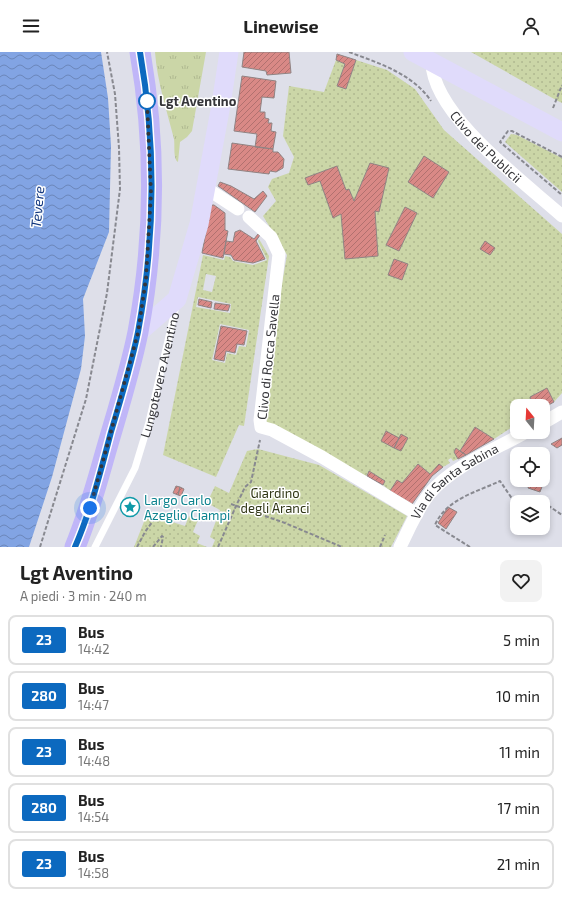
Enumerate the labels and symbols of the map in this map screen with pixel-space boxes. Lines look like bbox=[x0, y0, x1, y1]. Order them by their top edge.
marker: Lgt Aventino bbox=[138, 92, 156, 110]
place label: Lgt Aventino bbox=[159, 93, 237, 109]
street label: Clivo dei Publicii bbox=[447, 108, 525, 186]
water label: Tevere bbox=[27, 185, 47, 229]
street label: Clivo di Rocca Savella bbox=[253, 293, 283, 421]
street label: Lungotevere Aventino bbox=[137, 310, 182, 440]
north arrow bbox=[510, 399, 550, 439]
street label: Via di Santa Sabina bbox=[407, 440, 501, 522]
park label: Giardino degli Aranci bbox=[241, 485, 309, 516]
place label: Largo Carlo Azeglio Ciampi bbox=[144, 492, 230, 523]
place icon: Largo Carlo Azeglio Ciampi bbox=[119, 496, 141, 518]
your location bbox=[80, 498, 100, 518]

